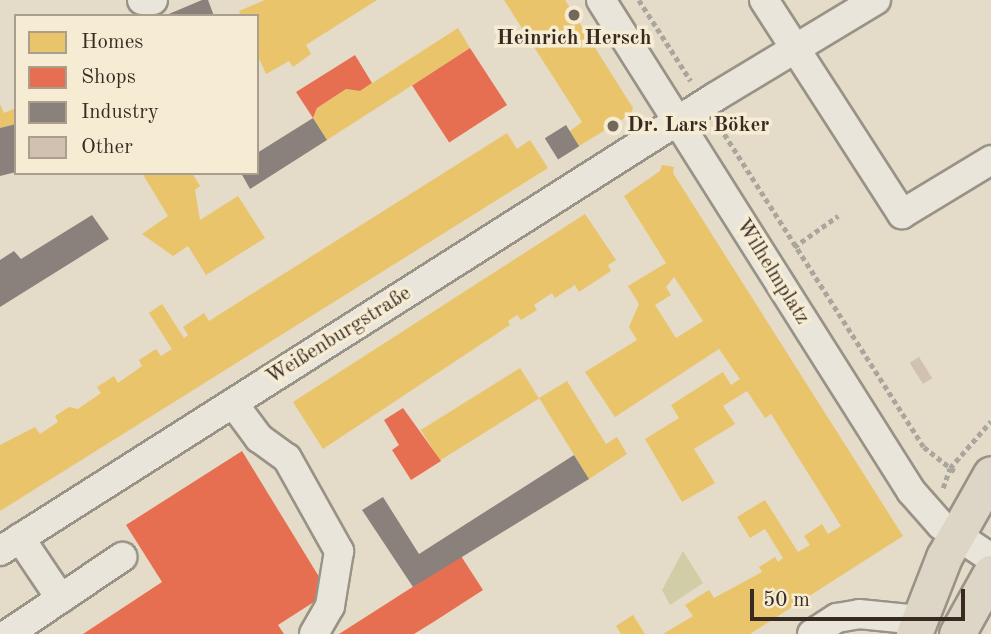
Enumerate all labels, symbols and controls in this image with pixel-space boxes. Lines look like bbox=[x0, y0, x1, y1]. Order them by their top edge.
marker: Heinrich Hersch bbox=[566, 7, 582, 23]
legend bbox=[14, 14, 259, 175]
place label: Heinrich Hersch bbox=[497, 26, 651, 52]
text: Homes bbox=[81, 32, 143, 53]
text: Shops bbox=[81, 67, 136, 88]
text: Industry bbox=[81, 102, 159, 123]
place label: Dr. Lars Böker bbox=[627, 113, 769, 139]
marker: Dr. Lars Böker bbox=[605, 118, 621, 134]
text: Other bbox=[81, 137, 133, 158]
street label: Wilhelmplatz bbox=[730, 215, 814, 329]
street label: Weißenburgstraße bbox=[262, 281, 416, 391]
scale bar bbox=[753, 574, 968, 618]
text: 50 m bbox=[763, 590, 810, 611]

